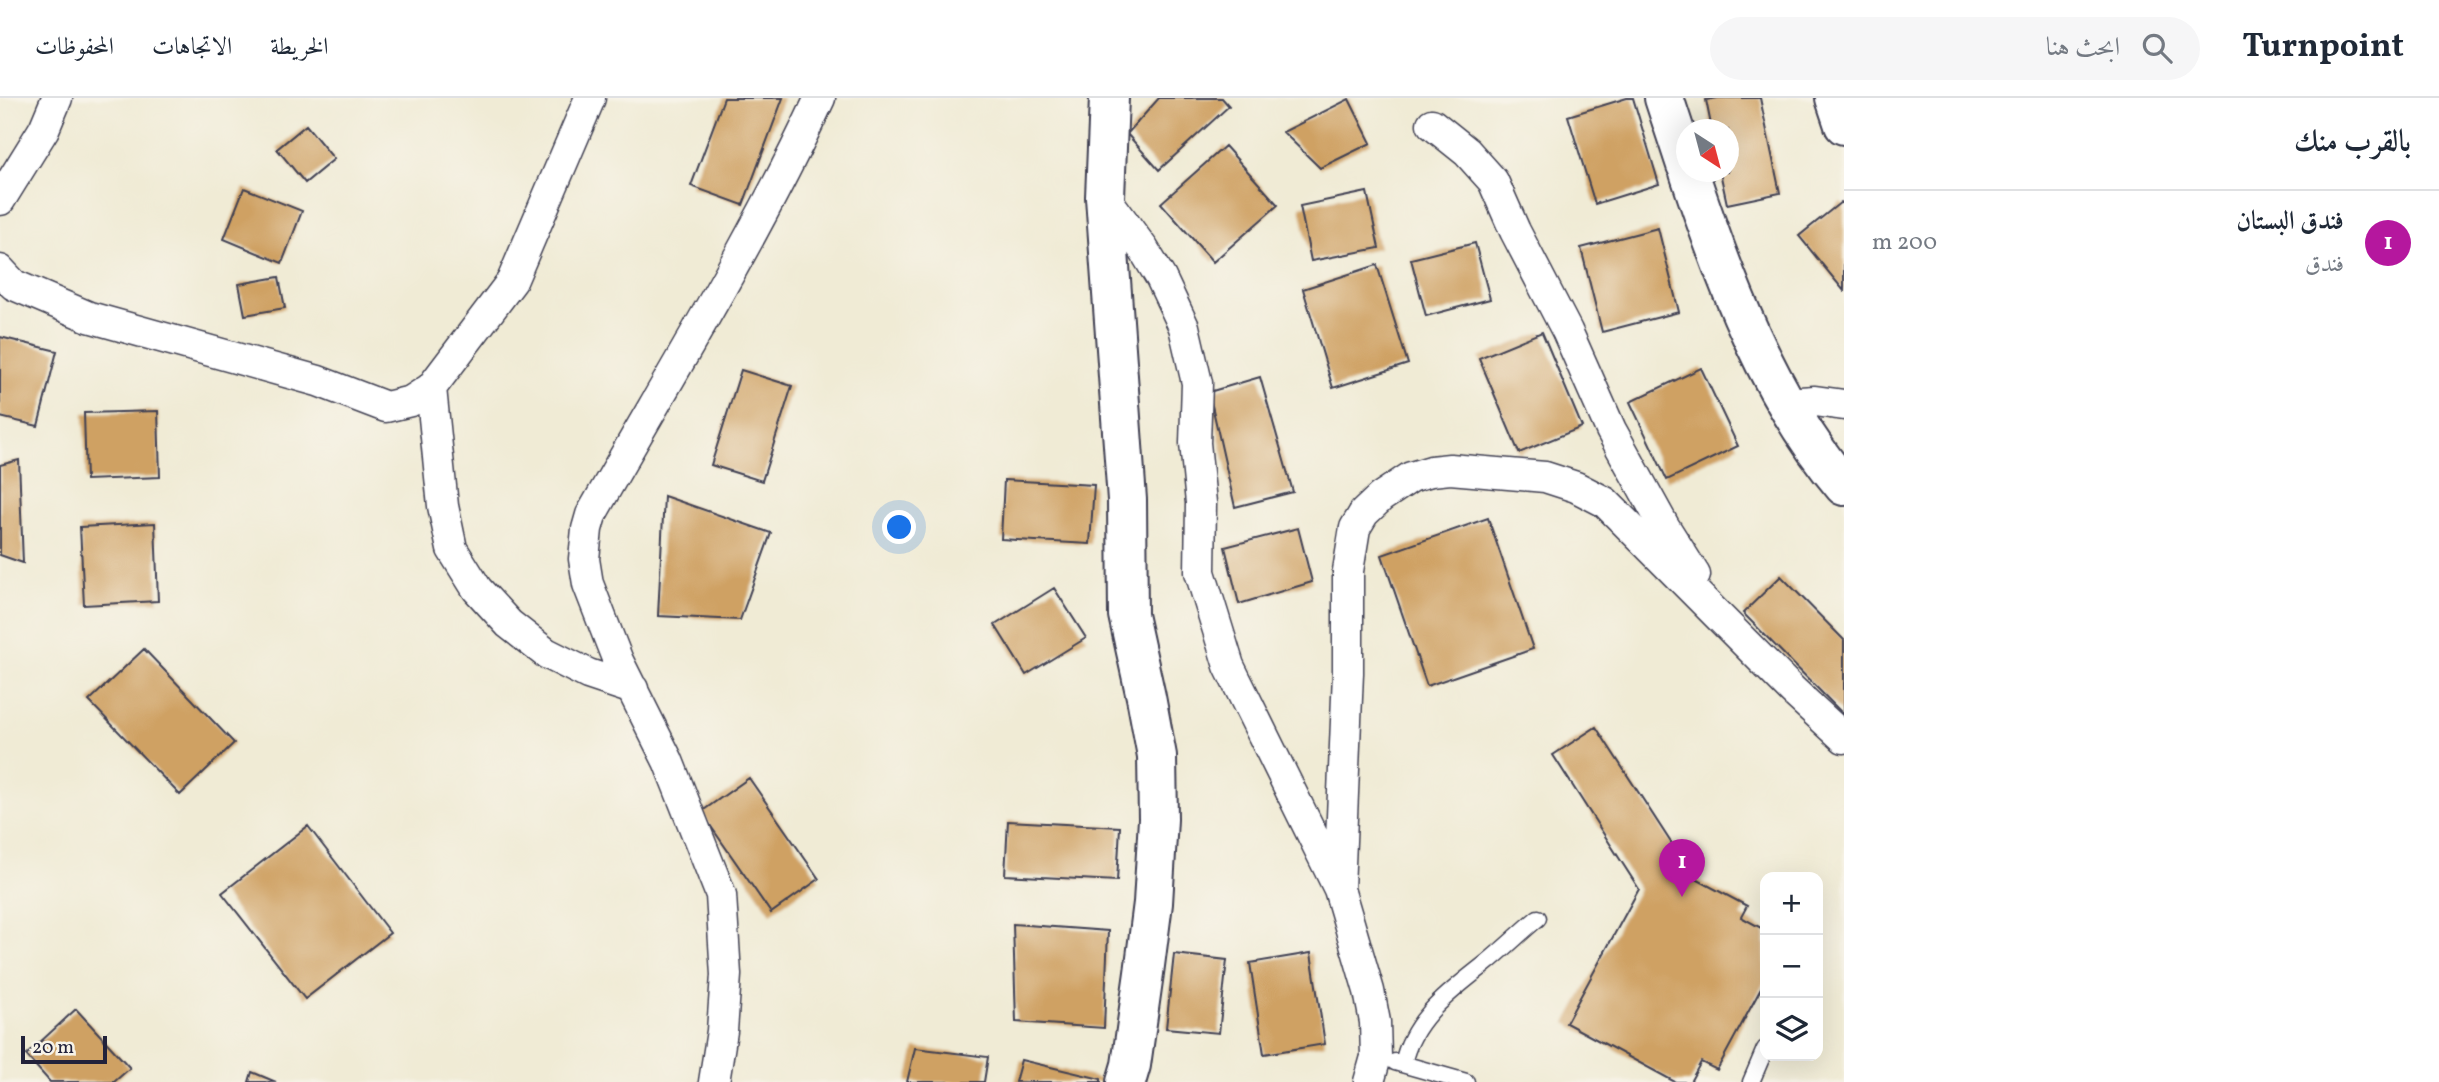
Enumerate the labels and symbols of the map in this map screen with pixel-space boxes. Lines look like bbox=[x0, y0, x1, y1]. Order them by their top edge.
north arrow bbox=[1676, 119, 1739, 182]
your location bbox=[882, 510, 916, 544]
pin: 1 bbox=[1659, 839, 1705, 897]
scale bar bbox=[21, 1033, 107, 1065]

